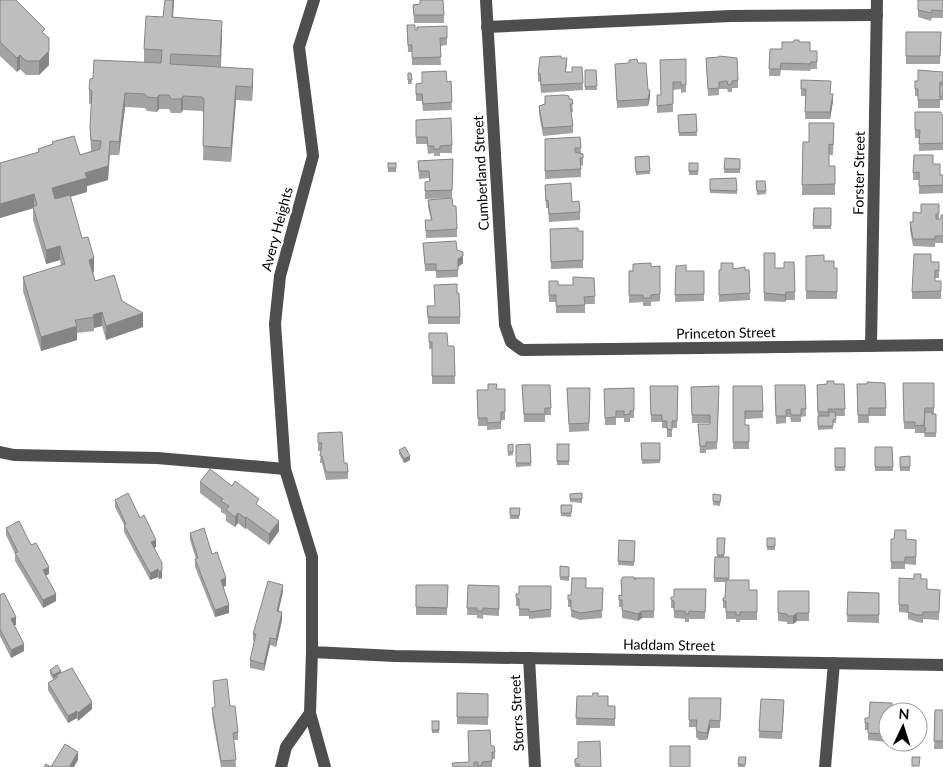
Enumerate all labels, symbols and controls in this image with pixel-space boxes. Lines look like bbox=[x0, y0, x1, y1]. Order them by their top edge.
street label: Cumberland Street bbox=[469, 115, 492, 231]
street label: Forster Street bbox=[849, 131, 868, 215]
street label: Avery Heights bbox=[257, 185, 296, 273]
street label: Princeton Street bbox=[676, 323, 776, 342]
street label: Haddam Street bbox=[623, 635, 715, 654]
street label: Storrs Street bbox=[506, 674, 527, 752]
north arrow bbox=[878, 702, 928, 752]
text: N bbox=[898, 705, 910, 722]

